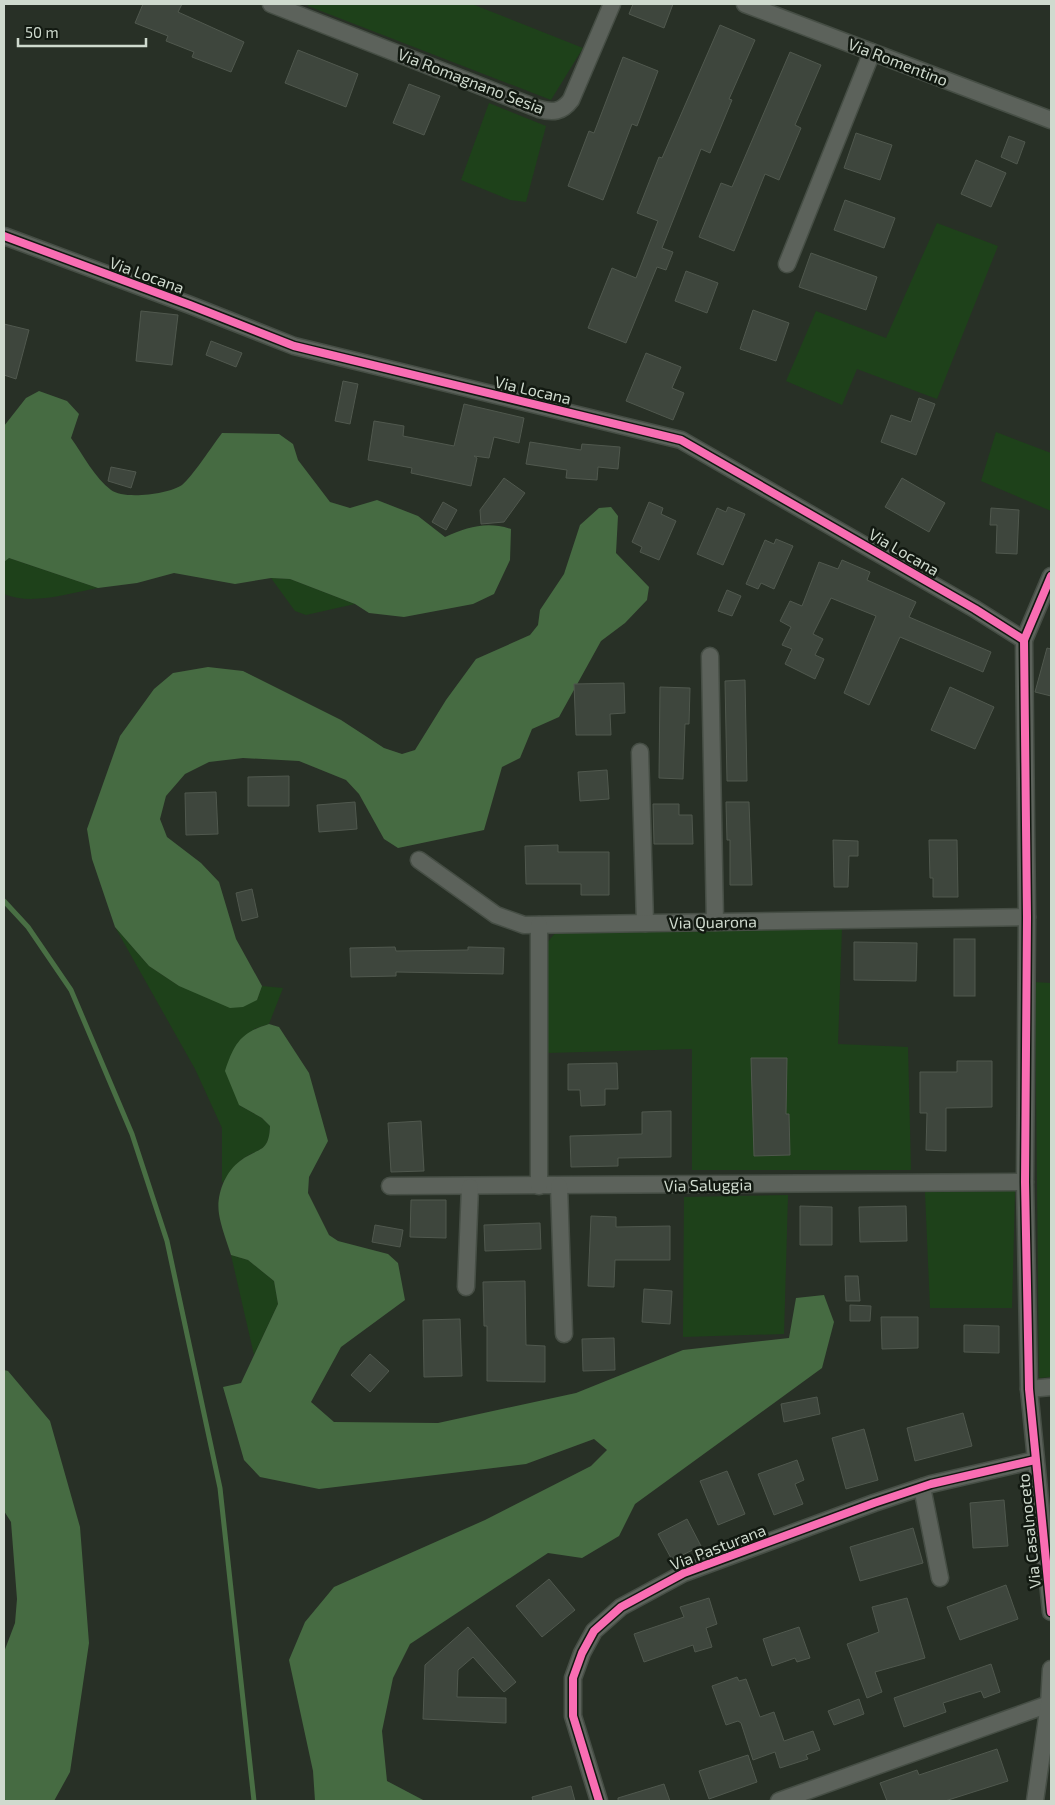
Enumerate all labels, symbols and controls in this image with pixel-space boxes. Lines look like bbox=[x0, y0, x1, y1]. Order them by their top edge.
scale bar bbox=[18, 15, 145, 47]
text: 50 m bbox=[25, 23, 59, 41]
street label: Via Romentino bbox=[846, 34, 951, 89]
street label: Via Romagnano Sesia bbox=[395, 44, 547, 117]
street label: Via Locana bbox=[107, 252, 187, 297]
street label: Via Locana bbox=[493, 371, 573, 408]
street label: Via Locana bbox=[866, 524, 943, 579]
street label: Via Quarona bbox=[669, 911, 757, 933]
street label: Via Saluggia bbox=[664, 1174, 752, 1195]
street label: Via Casalnoceto bbox=[1013, 1473, 1044, 1589]
street label: Via Pasturana bbox=[667, 1520, 768, 1573]

